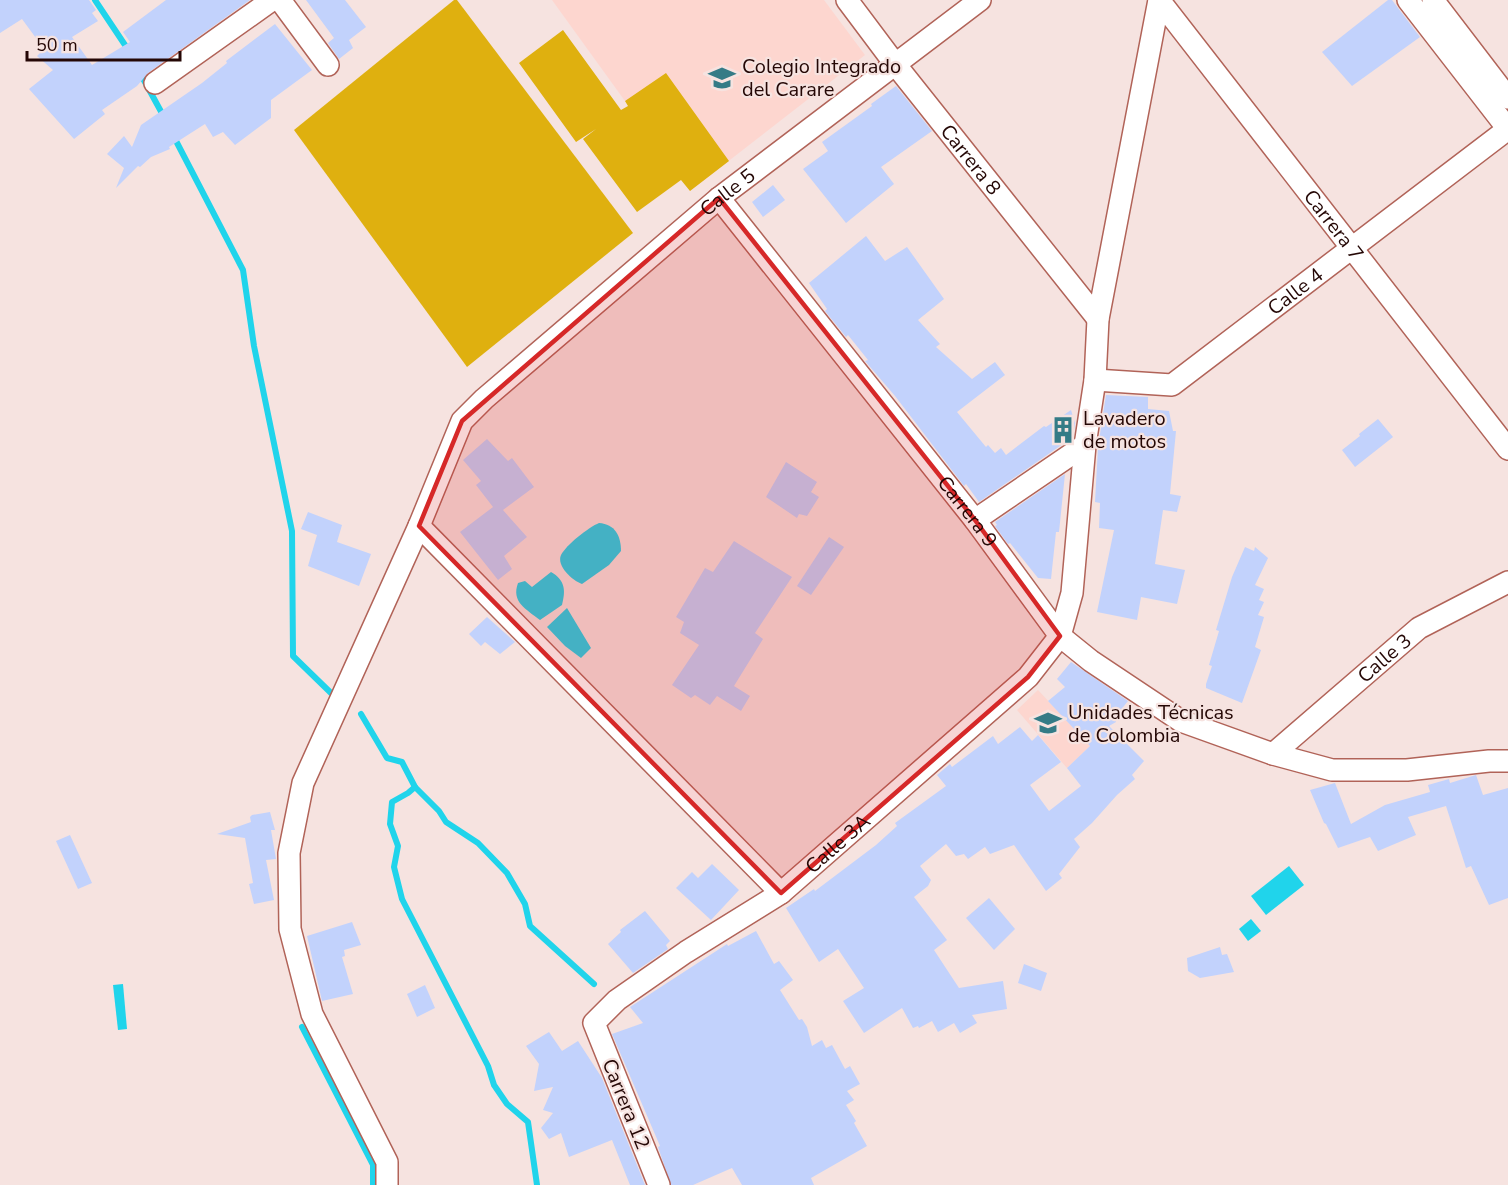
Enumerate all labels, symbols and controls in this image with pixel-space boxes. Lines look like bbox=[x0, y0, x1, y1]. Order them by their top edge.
scale bar bbox=[27, 24, 180, 62]
text: 50 m bbox=[36, 33, 78, 57]
place label: Colegio Integrado del Carare bbox=[742, 53, 901, 103]
school or university icon: Colegio Integrado del Carare bbox=[707, 63, 737, 93]
street label: Carrera 8 bbox=[934, 118, 1008, 200]
street label: Calle 5 bbox=[694, 162, 760, 222]
street label: Carrera 7 bbox=[1298, 184, 1370, 266]
street label: Calle 4 bbox=[1262, 261, 1329, 321]
place label: Lavadero de motos bbox=[1083, 405, 1166, 455]
building icon: Lavadero de motos bbox=[1048, 415, 1078, 445]
street label: Carrera 9 bbox=[931, 470, 1004, 552]
street label: Calle 3 bbox=[1352, 627, 1417, 689]
place label: Unidades Técnicas de Colombia bbox=[1068, 699, 1234, 749]
school or university icon: Unidades Técnicas de Colombia bbox=[1033, 708, 1063, 738]
street label: Calle 3A bbox=[799, 808, 876, 879]
street label: Carrera 12 bbox=[596, 1055, 656, 1153]

